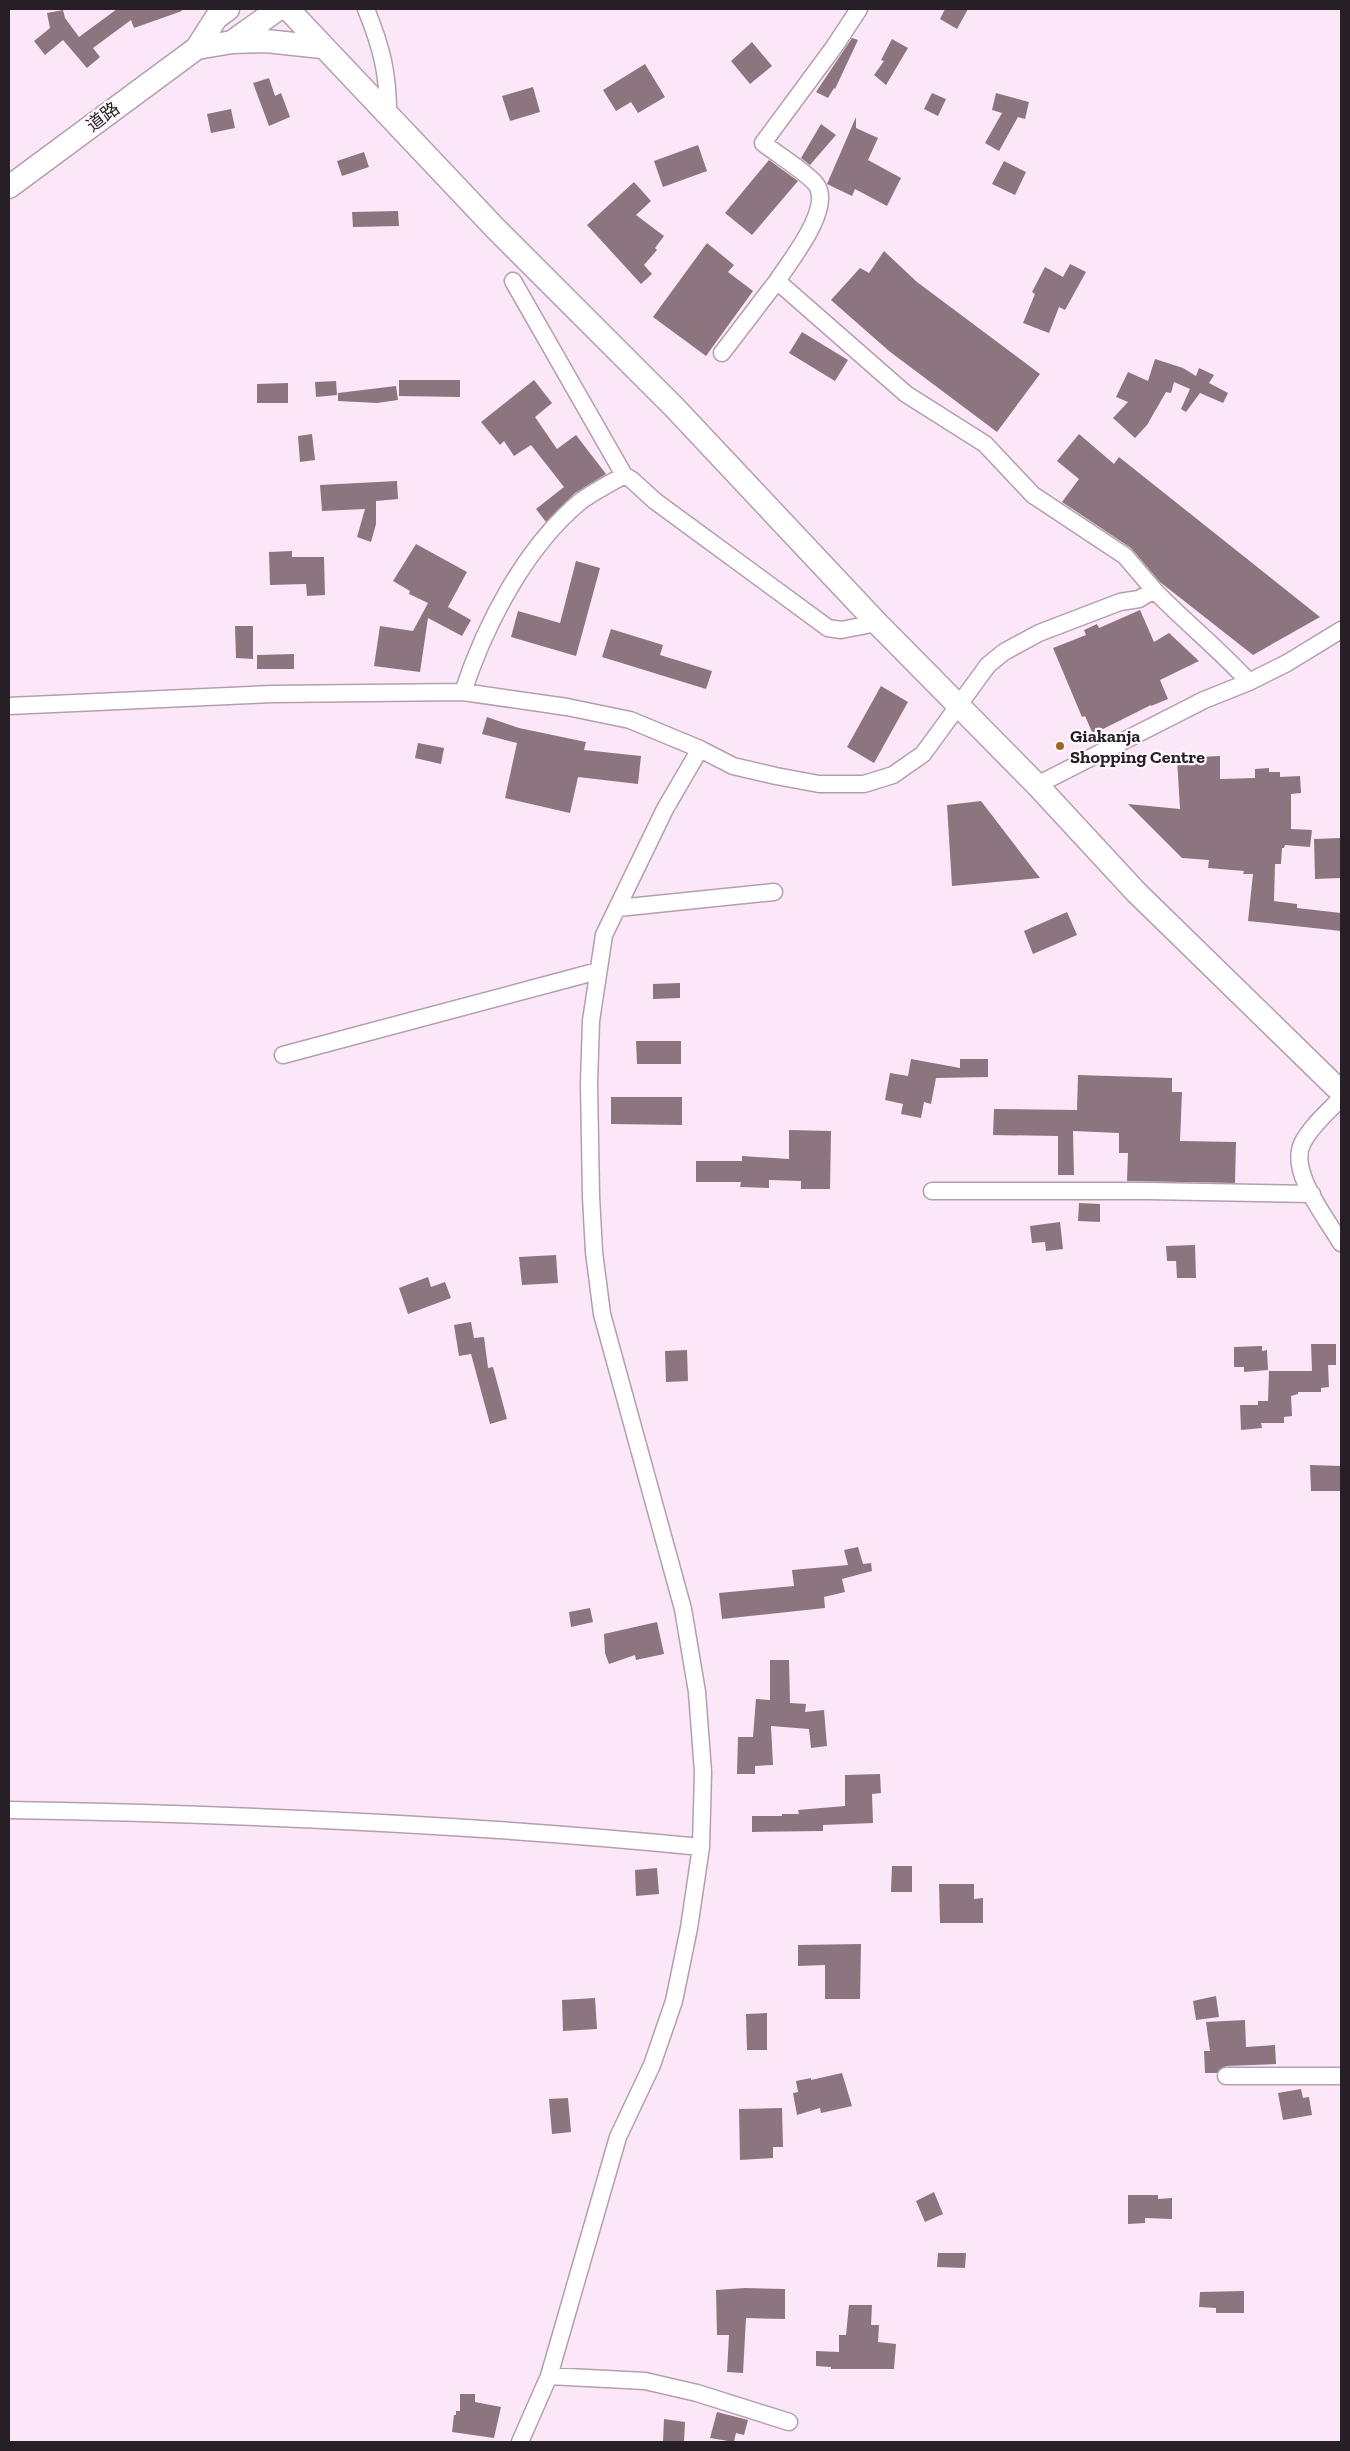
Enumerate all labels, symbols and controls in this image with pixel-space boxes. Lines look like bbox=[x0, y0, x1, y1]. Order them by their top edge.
street label: 道路 bbox=[82, 97, 124, 137]
place label: Giakanja Shopping Centre bbox=[1070, 725, 1205, 768]
marker: Giakanja Shopping Centre bbox=[1054, 740, 1066, 752]

